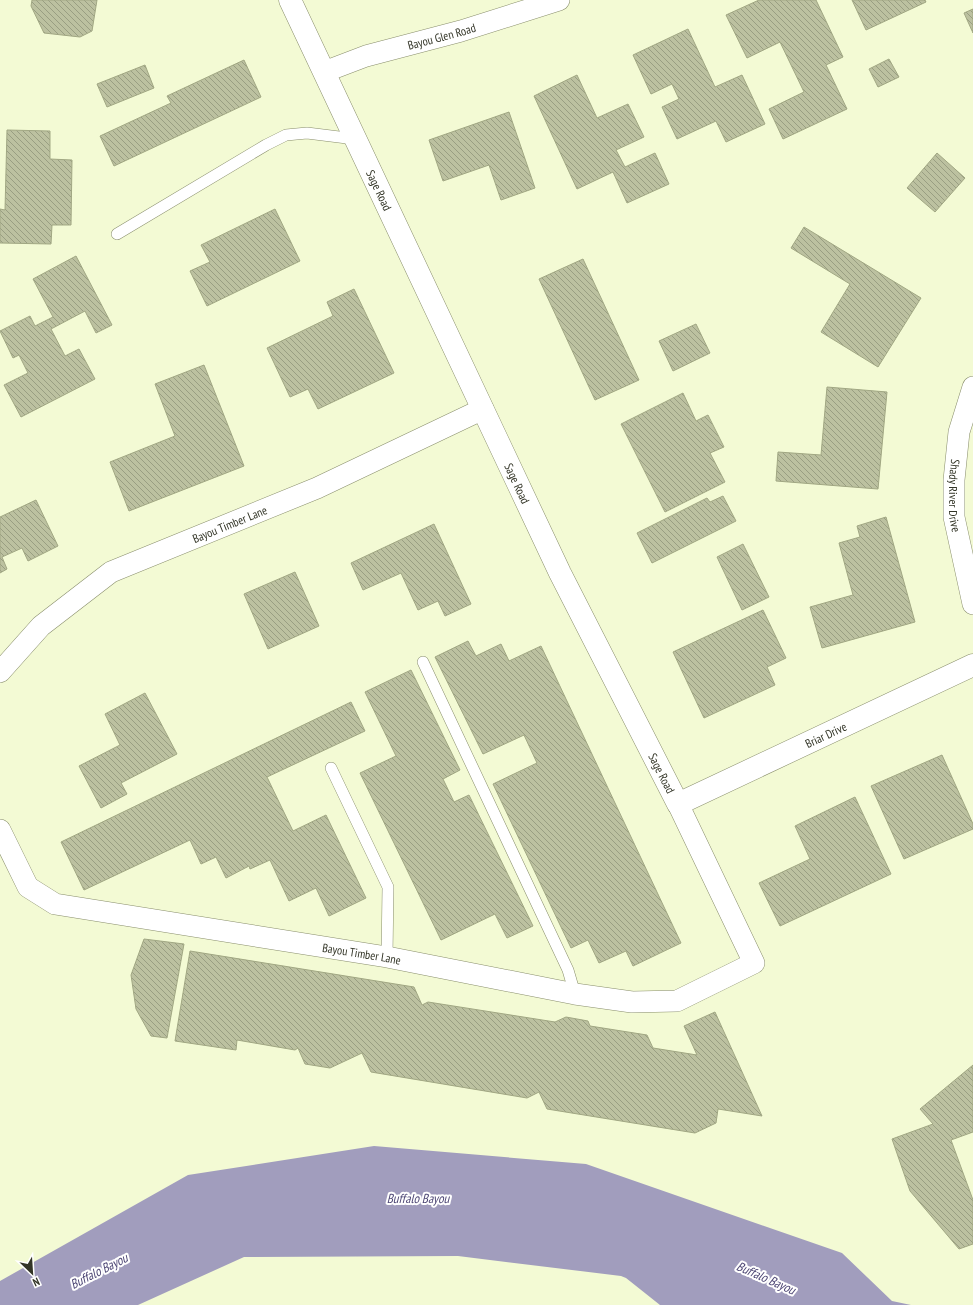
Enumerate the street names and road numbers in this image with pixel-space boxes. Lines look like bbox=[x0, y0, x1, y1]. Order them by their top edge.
street label: Bayou Glen Road bbox=[406, 19, 477, 52]
street label: Sage Road bbox=[364, 167, 395, 213]
street label: Shady River Drive bbox=[947, 459, 965, 533]
street label: Sage Road bbox=[502, 460, 534, 506]
street label: Bayou Timber Lane bbox=[190, 502, 269, 546]
street label: Briar Drive bbox=[802, 718, 849, 751]
street label: Sage Road bbox=[646, 750, 679, 796]
street label: Bayou Timber Lane bbox=[321, 939, 402, 967]

